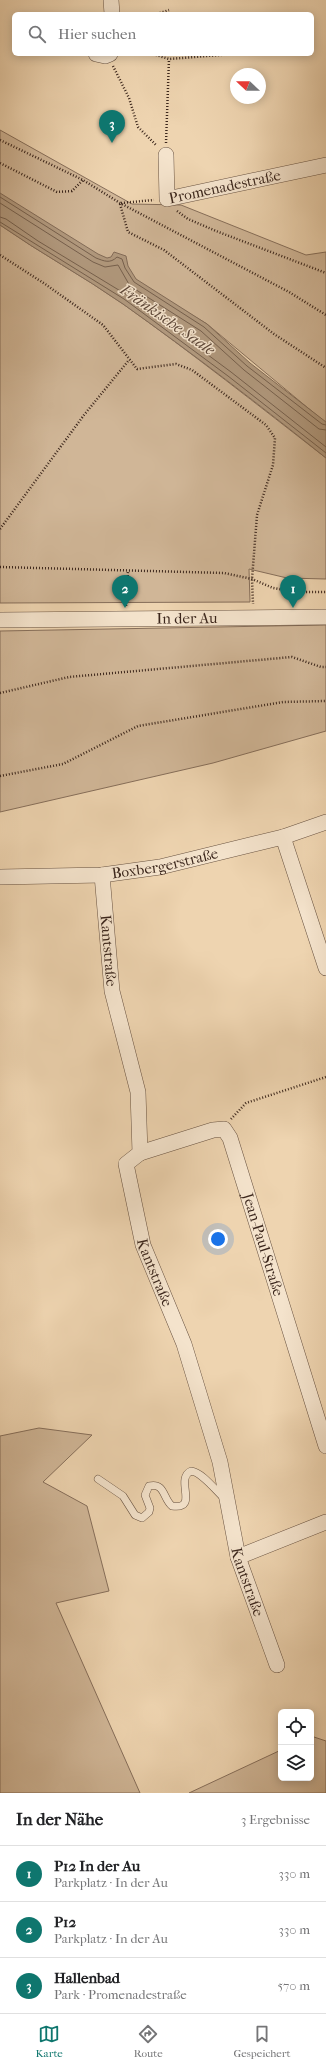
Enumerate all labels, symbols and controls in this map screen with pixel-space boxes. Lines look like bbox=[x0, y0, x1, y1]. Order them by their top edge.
search box bbox=[12, 12, 314, 56]
icon: search bbox=[26, 23, 48, 45]
text: Hier suchen bbox=[58, 25, 136, 43]
north arrow bbox=[230, 68, 266, 104]
pin: 3 bbox=[99, 110, 125, 143]
street label: Promenadestraße bbox=[167, 166, 283, 207]
water label: Fränkische Saale bbox=[116, 279, 219, 359]
pin: 2 bbox=[112, 575, 138, 608]
pin: 1 bbox=[280, 575, 306, 608]
street label: In der Au bbox=[156, 609, 218, 628]
street label: Boxbergerstraße bbox=[111, 844, 221, 883]
street label: Kantstraße bbox=[96, 914, 121, 988]
street label: Jean-Paul-Straße bbox=[238, 1190, 288, 1299]
your location bbox=[208, 1229, 228, 1249]
street label: Kantstraße bbox=[133, 1237, 177, 1310]
street label: Kantstraße bbox=[227, 1546, 268, 1619]
map controls bbox=[278, 1709, 314, 1781]
button: locate bbox=[278, 1709, 314, 1745]
button: layers bbox=[278, 1745, 314, 1781]
text: In der Nähe bbox=[16, 1809, 103, 1829]
text: 3 Ergebnisse bbox=[241, 1812, 310, 1827]
text: P12 In der Au bbox=[54, 1857, 140, 1875]
text: 1 bbox=[27, 1866, 31, 1881]
text: 330 m bbox=[279, 1866, 310, 1881]
text: Parkplatz · In der Au bbox=[54, 1875, 168, 1890]
text: P12 bbox=[54, 1913, 76, 1931]
text: 2 bbox=[26, 1922, 32, 1937]
text: 330 m bbox=[279, 1922, 310, 1937]
text: Parkplatz · In der Au bbox=[54, 1931, 168, 1946]
text: Hallenbad bbox=[54, 1969, 120, 1987]
text: 3 bbox=[26, 1978, 32, 1993]
text: 570 m bbox=[277, 1978, 310, 1993]
text: Park · Promenadestraße bbox=[54, 1987, 187, 2002]
tab: Karte bbox=[35, 2023, 63, 2060]
tab: Route bbox=[134, 2023, 163, 2060]
tab: Gespeichert bbox=[234, 2023, 290, 2060]

